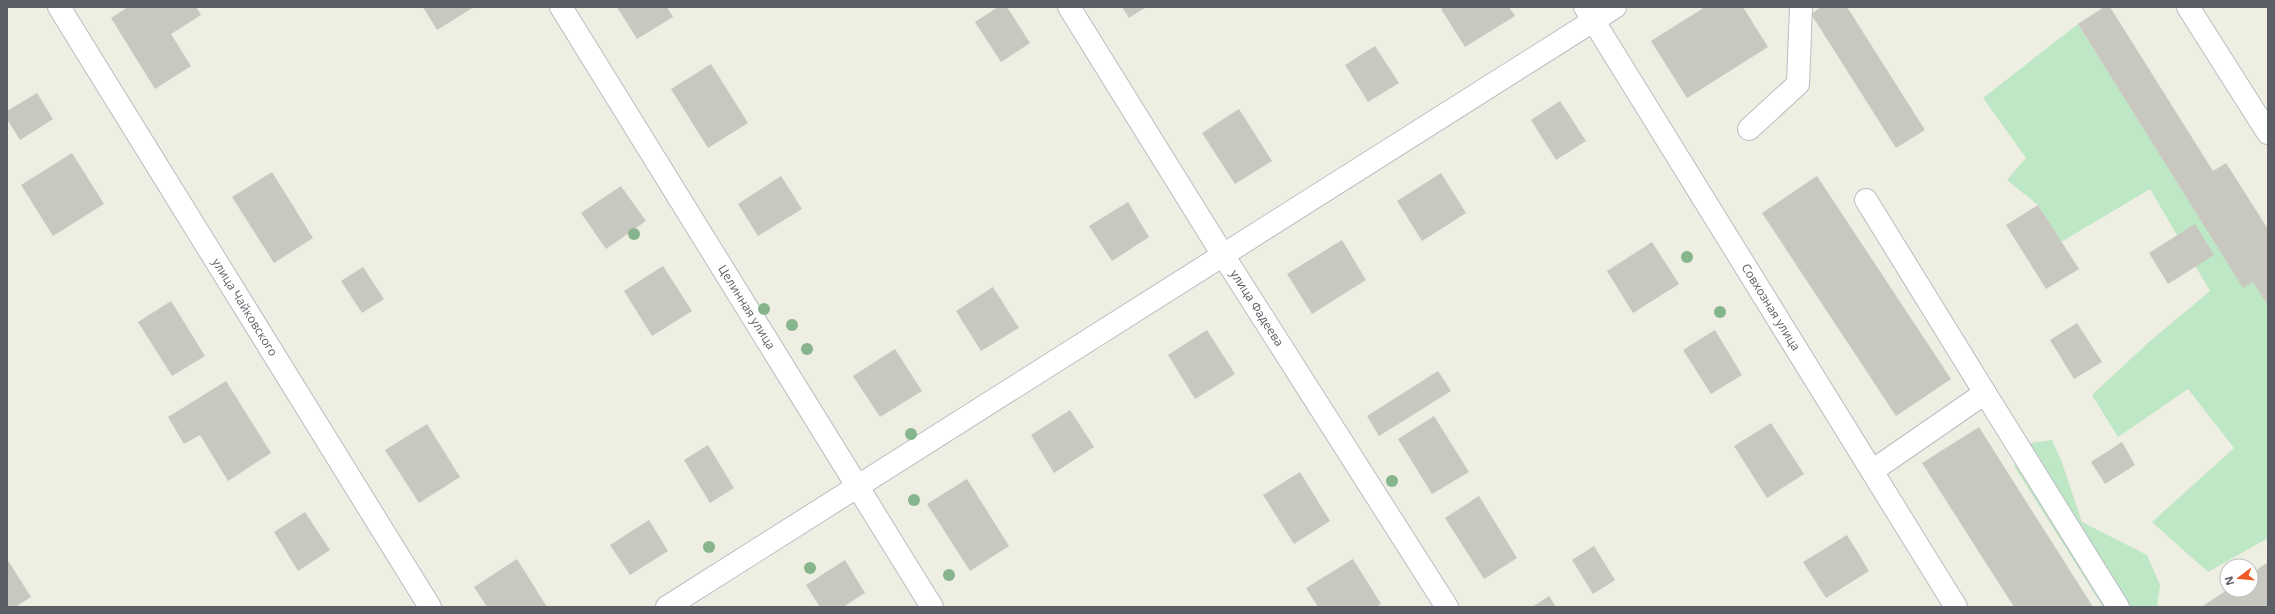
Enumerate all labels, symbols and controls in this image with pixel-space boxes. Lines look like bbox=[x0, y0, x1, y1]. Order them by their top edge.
street label: улица Чайковского bbox=[208, 255, 282, 359]
street label: Совхозная улица bbox=[1738, 260, 1805, 354]
street label: Целинная улица bbox=[714, 261, 780, 352]
street label: улица Фадеева bbox=[1226, 266, 1288, 350]
north arrow bbox=[2219, 558, 2259, 598]
text: N bbox=[2220, 575, 2237, 587]

